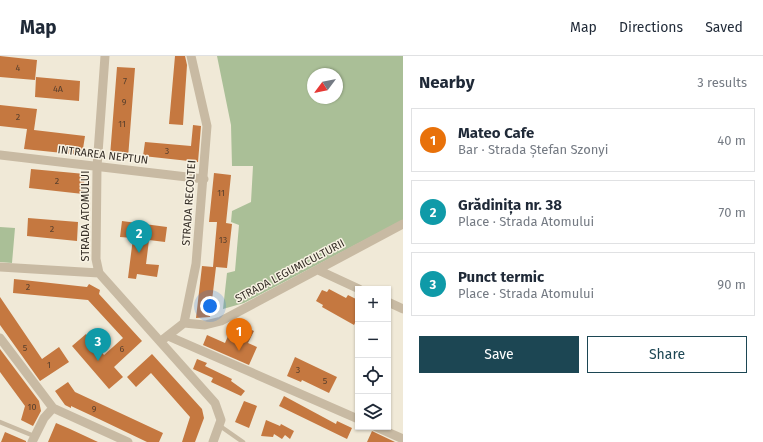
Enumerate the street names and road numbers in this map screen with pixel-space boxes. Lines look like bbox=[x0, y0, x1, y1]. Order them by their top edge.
street label: INTRAREA NEPTUN bbox=[57, 143, 149, 167]
street label: STRADA RECOLTEI bbox=[180, 160, 198, 246]
street label: STRADA ATOMULUI bbox=[79, 171, 92, 261]
street label: STRADA LEGUMICULTURII bbox=[233, 237, 347, 305]

